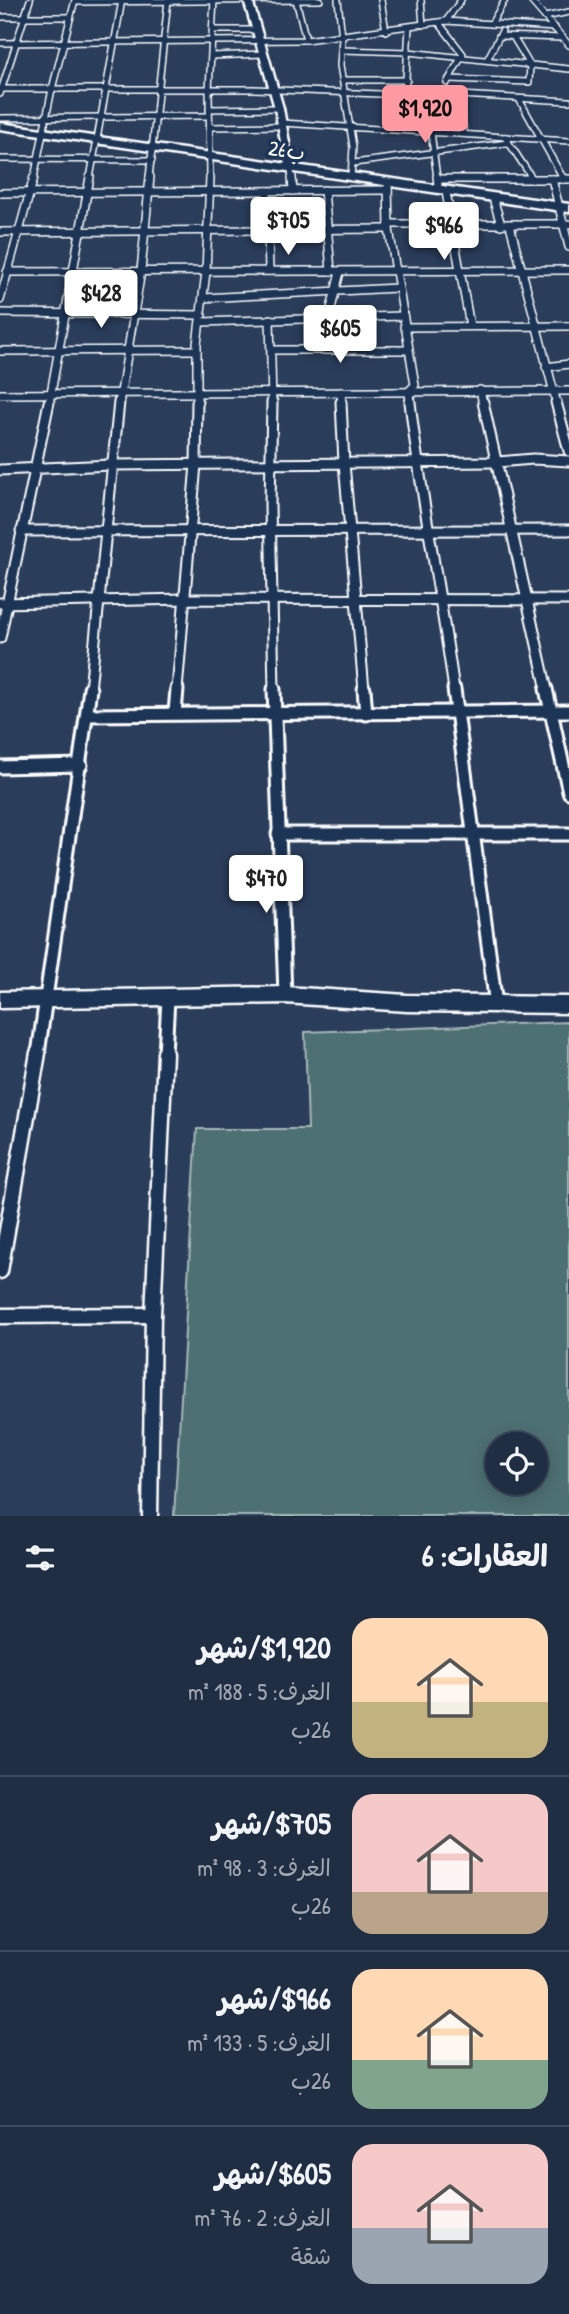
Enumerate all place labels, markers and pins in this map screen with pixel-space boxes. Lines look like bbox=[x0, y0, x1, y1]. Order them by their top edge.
pin: $1,920 bbox=[368, 86, 482, 145]
pin: $705 bbox=[247, 198, 329, 257]
pin: $966 bbox=[403, 202, 485, 262]
pin: $428 bbox=[60, 270, 142, 330]
pin: $605 bbox=[299, 306, 381, 365]
pin: $470 bbox=[225, 856, 307, 915]

